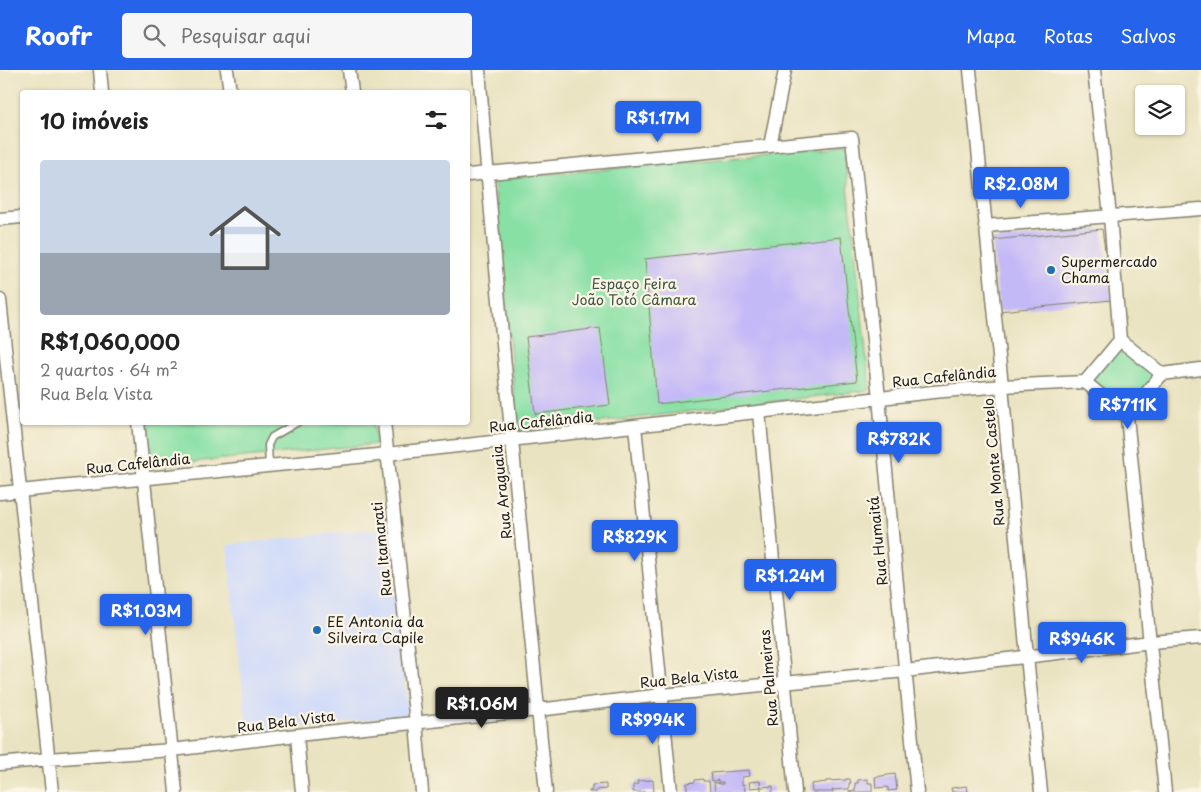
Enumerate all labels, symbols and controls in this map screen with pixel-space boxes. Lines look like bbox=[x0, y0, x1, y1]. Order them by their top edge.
search box bbox=[122, 13, 472, 58]
text: Roofr bbox=[25, 17, 92, 53]
icon: search bbox=[140, 21, 168, 49]
text: Pesquisar aqui bbox=[180, 21, 311, 49]
text: Mapa bbox=[966, 22, 1016, 49]
text: Rotas bbox=[1044, 22, 1093, 49]
text: Salvos bbox=[1121, 22, 1176, 49]
map controls bbox=[1135, 85, 1185, 135]
button: layers bbox=[1135, 85, 1185, 135]
pin: R$1.17M bbox=[612, 100, 704, 143]
text: 10 imóveis bbox=[40, 104, 148, 136]
text: R$1.17M bbox=[626, 105, 690, 129]
icon: filters bbox=[422, 106, 450, 134]
pin: R$2.08M bbox=[975, 166, 1067, 209]
text: R$2.08M bbox=[984, 171, 1058, 195]
icon: home bbox=[200, 193, 290, 283]
place label: Supermercado Chama bbox=[1061, 251, 1158, 288]
marker: Supermercado Chama bbox=[1045, 264, 1057, 276]
park label: Espaço Feira João Totó Câmara bbox=[572, 273, 697, 310]
text: R$1,060,000 bbox=[40, 325, 180, 357]
text: 2 quartos · 64 m² bbox=[40, 357, 178, 381]
street label: Rua Cafelândia bbox=[891, 361, 997, 392]
text: Rua Bela Vista bbox=[40, 381, 152, 405]
pin: R$711K bbox=[1087, 388, 1169, 430]
text: R$711K bbox=[1099, 392, 1157, 416]
street label: Rua Monte Castelo bbox=[977, 397, 1010, 527]
street label: Rua Cafelândia bbox=[488, 406, 594, 437]
pin: R$782K bbox=[858, 422, 940, 464]
text: R$782K bbox=[867, 426, 931, 450]
street label: Rua Araguaia bbox=[486, 444, 517, 540]
street label: Rua Cafelândia bbox=[85, 448, 191, 479]
street label: Rua Humaitá bbox=[862, 495, 893, 587]
street label: Rua Itamarati bbox=[366, 501, 397, 597]
pin: R$829K bbox=[594, 520, 676, 562]
text: R$829K bbox=[603, 524, 667, 548]
pin: R$1.24M bbox=[744, 558, 836, 601]
text: R$1.24M bbox=[755, 563, 825, 587]
pin: R$1.03M bbox=[100, 594, 192, 636]
text: R$1.03M bbox=[111, 598, 181, 622]
place label: EE Antonia da Silveira Capile bbox=[327, 611, 424, 648]
pin: R$946K bbox=[1041, 622, 1123, 664]
marker: EE Antonia da Silveira Capile bbox=[311, 624, 323, 636]
text: R$946K bbox=[1049, 626, 1115, 650]
street label: Rua Palmeiras bbox=[754, 629, 783, 727]
street label: Rua Bela Vista bbox=[639, 662, 739, 693]
pin: R$1.06M bbox=[436, 686, 528, 729]
text: R$1.06M bbox=[446, 691, 518, 715]
pin: R$994K bbox=[612, 702, 694, 745]
street label: Rua Bela Vista bbox=[236, 705, 336, 738]
text: R$994K bbox=[621, 707, 685, 731]

